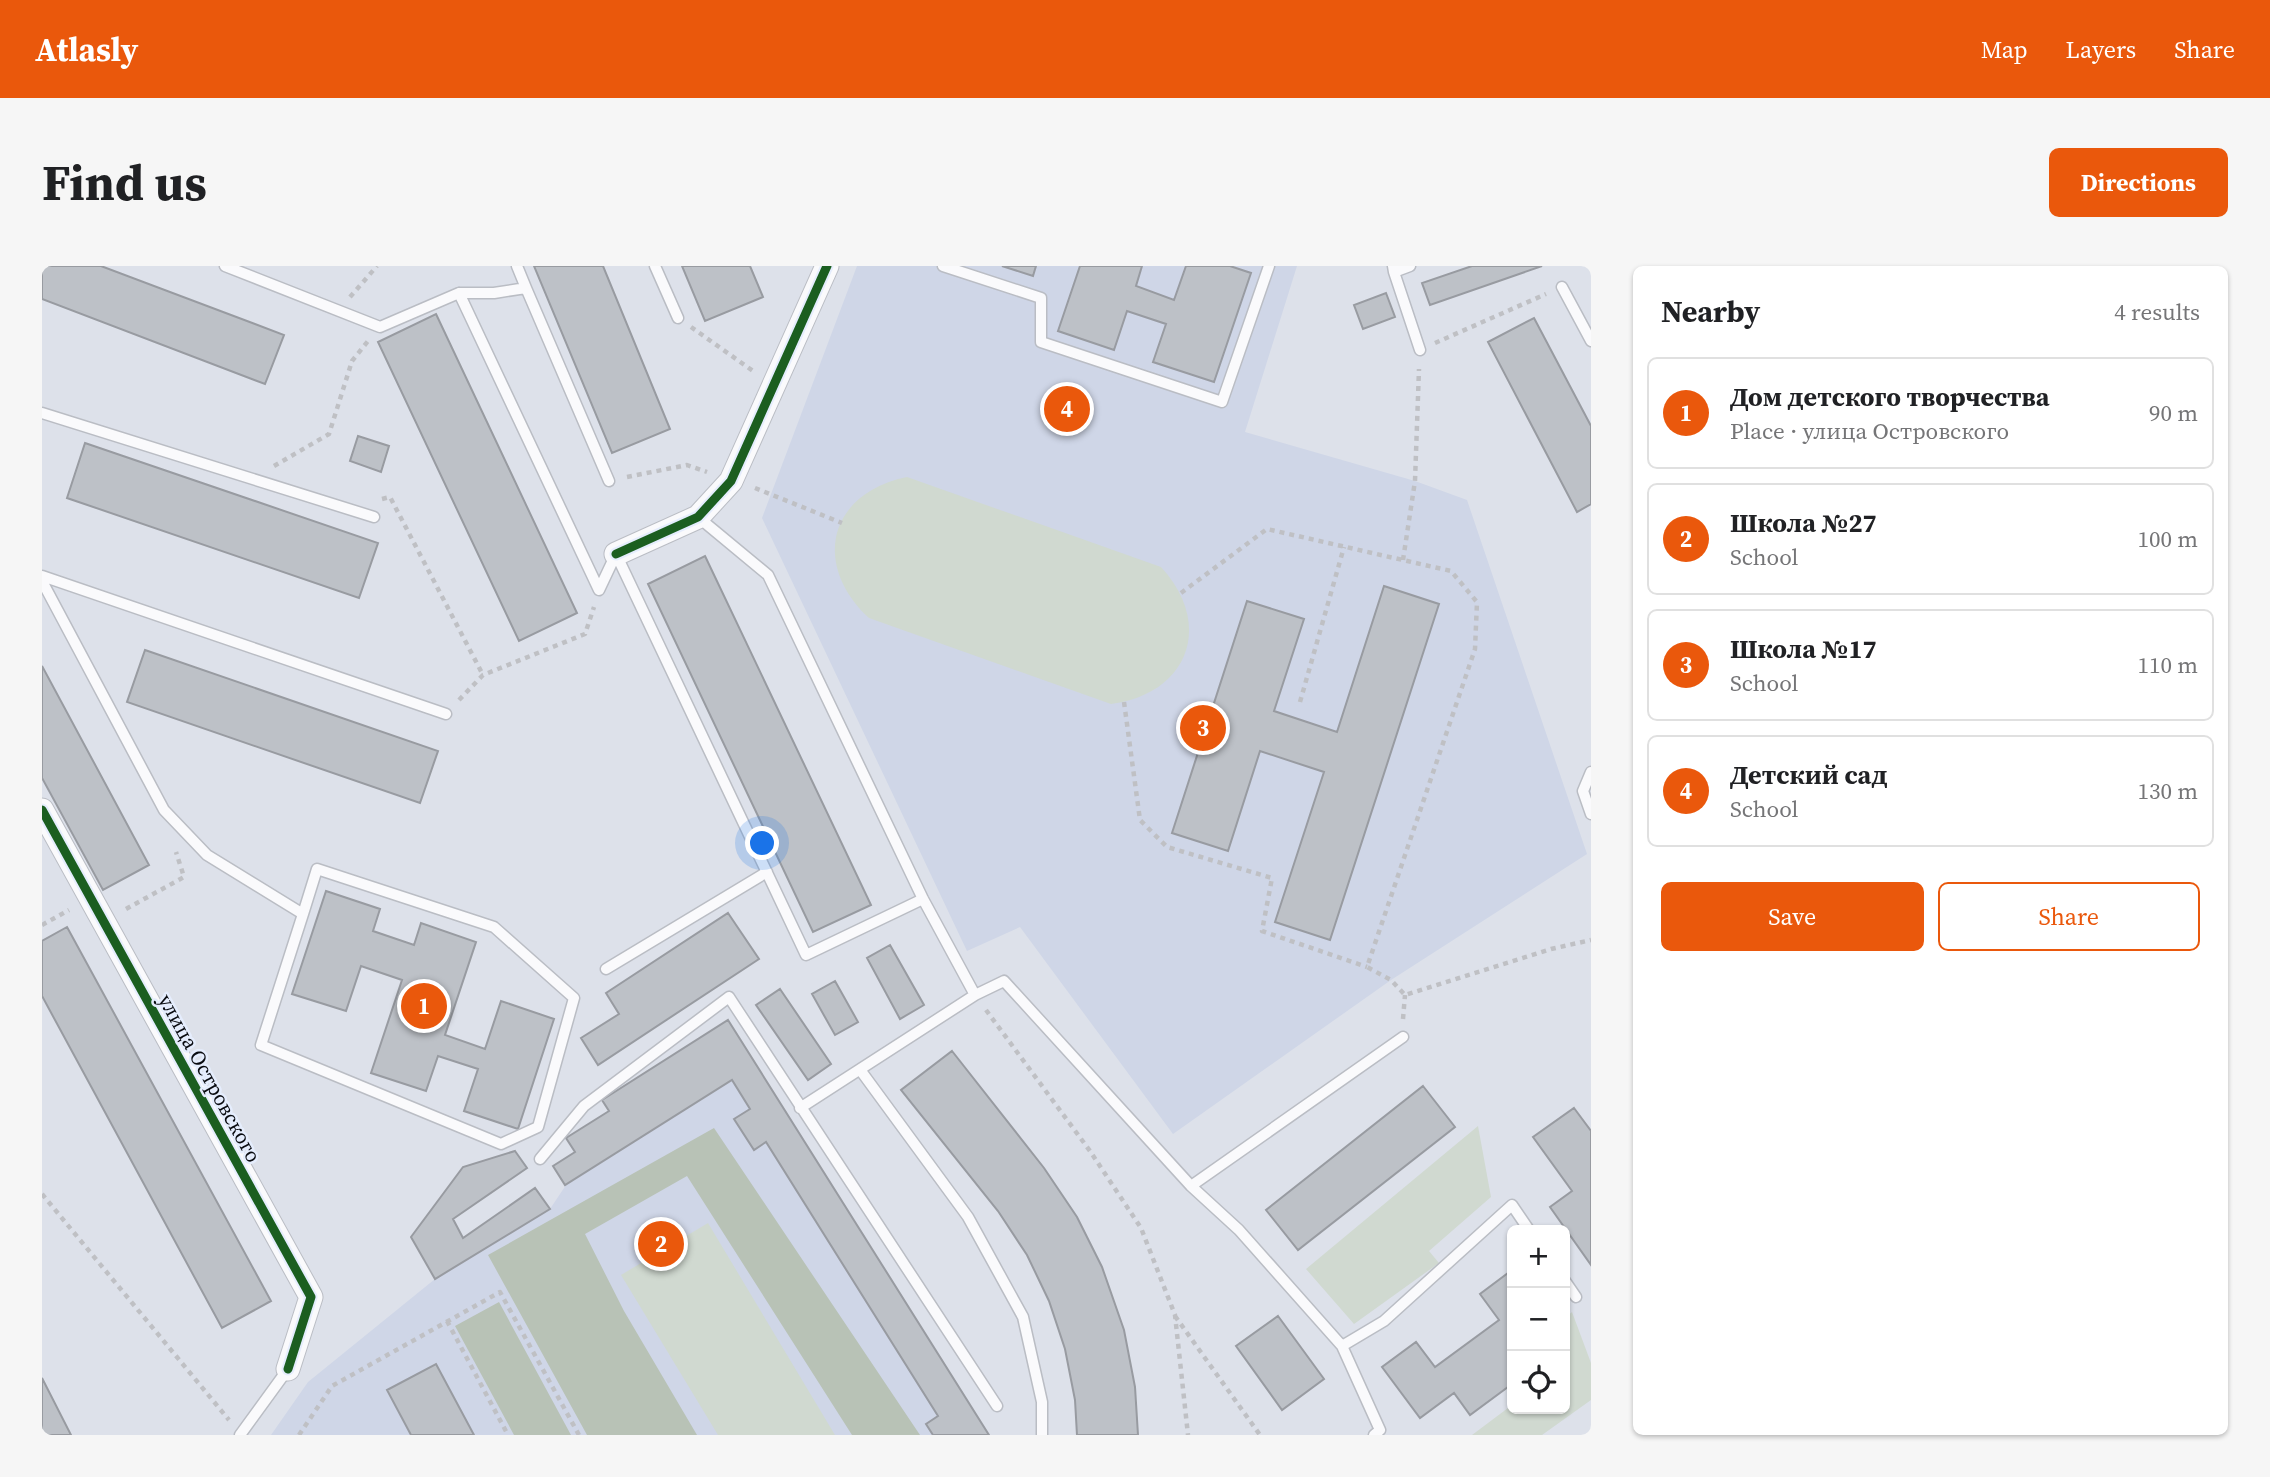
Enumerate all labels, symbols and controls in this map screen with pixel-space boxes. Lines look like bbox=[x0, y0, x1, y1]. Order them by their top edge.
text: Atlasly bbox=[35, 27, 138, 72]
text: Map bbox=[1981, 33, 2028, 66]
text: Layers bbox=[2066, 33, 2136, 66]
text: Share bbox=[2174, 33, 2235, 66]
button: Directions bbox=[2049, 148, 2228, 217]
text: Find us bbox=[42, 149, 207, 216]
text: Nearby bbox=[1661, 291, 1760, 332]
text: 4 results bbox=[2114, 296, 2200, 328]
text: Дом детского творчества bbox=[1730, 379, 2050, 415]
pin: 4 bbox=[1044, 383, 1090, 435]
text: 1 bbox=[1680, 397, 1692, 429]
text: 90 m bbox=[2149, 397, 2198, 429]
text: Place · улица Островского bbox=[1730, 415, 2009, 447]
text: Школа №27 bbox=[1730, 505, 1877, 541]
text: 2 bbox=[1680, 523, 1692, 555]
text: 100 m bbox=[2137, 523, 2198, 555]
text: School bbox=[1730, 541, 1798, 573]
text: Школа №17 bbox=[1730, 631, 1877, 667]
text: 3 bbox=[1680, 649, 1692, 681]
text: 110 m bbox=[2137, 649, 2198, 681]
text: School bbox=[1730, 667, 1798, 699]
pin: 3 bbox=[1180, 702, 1226, 754]
text: Детский сад bbox=[1730, 757, 1888, 793]
text: 4 bbox=[1680, 775, 1692, 807]
text: 130 m bbox=[2137, 775, 2198, 807]
text: School bbox=[1730, 793, 1798, 825]
your location bbox=[745, 826, 779, 860]
button: Save bbox=[1661, 882, 1924, 951]
button: Share bbox=[1938, 882, 2200, 951]
pin: 1 bbox=[401, 980, 447, 1032]
street label: улица Островского bbox=[152, 988, 268, 1168]
pin: 2 bbox=[638, 1218, 684, 1270]
map controls bbox=[1507, 1225, 1570, 1414]
button: + bbox=[1507, 1225, 1570, 1288]
button: − bbox=[1507, 1288, 1570, 1351]
button: locate bbox=[1507, 1351, 1570, 1414]

